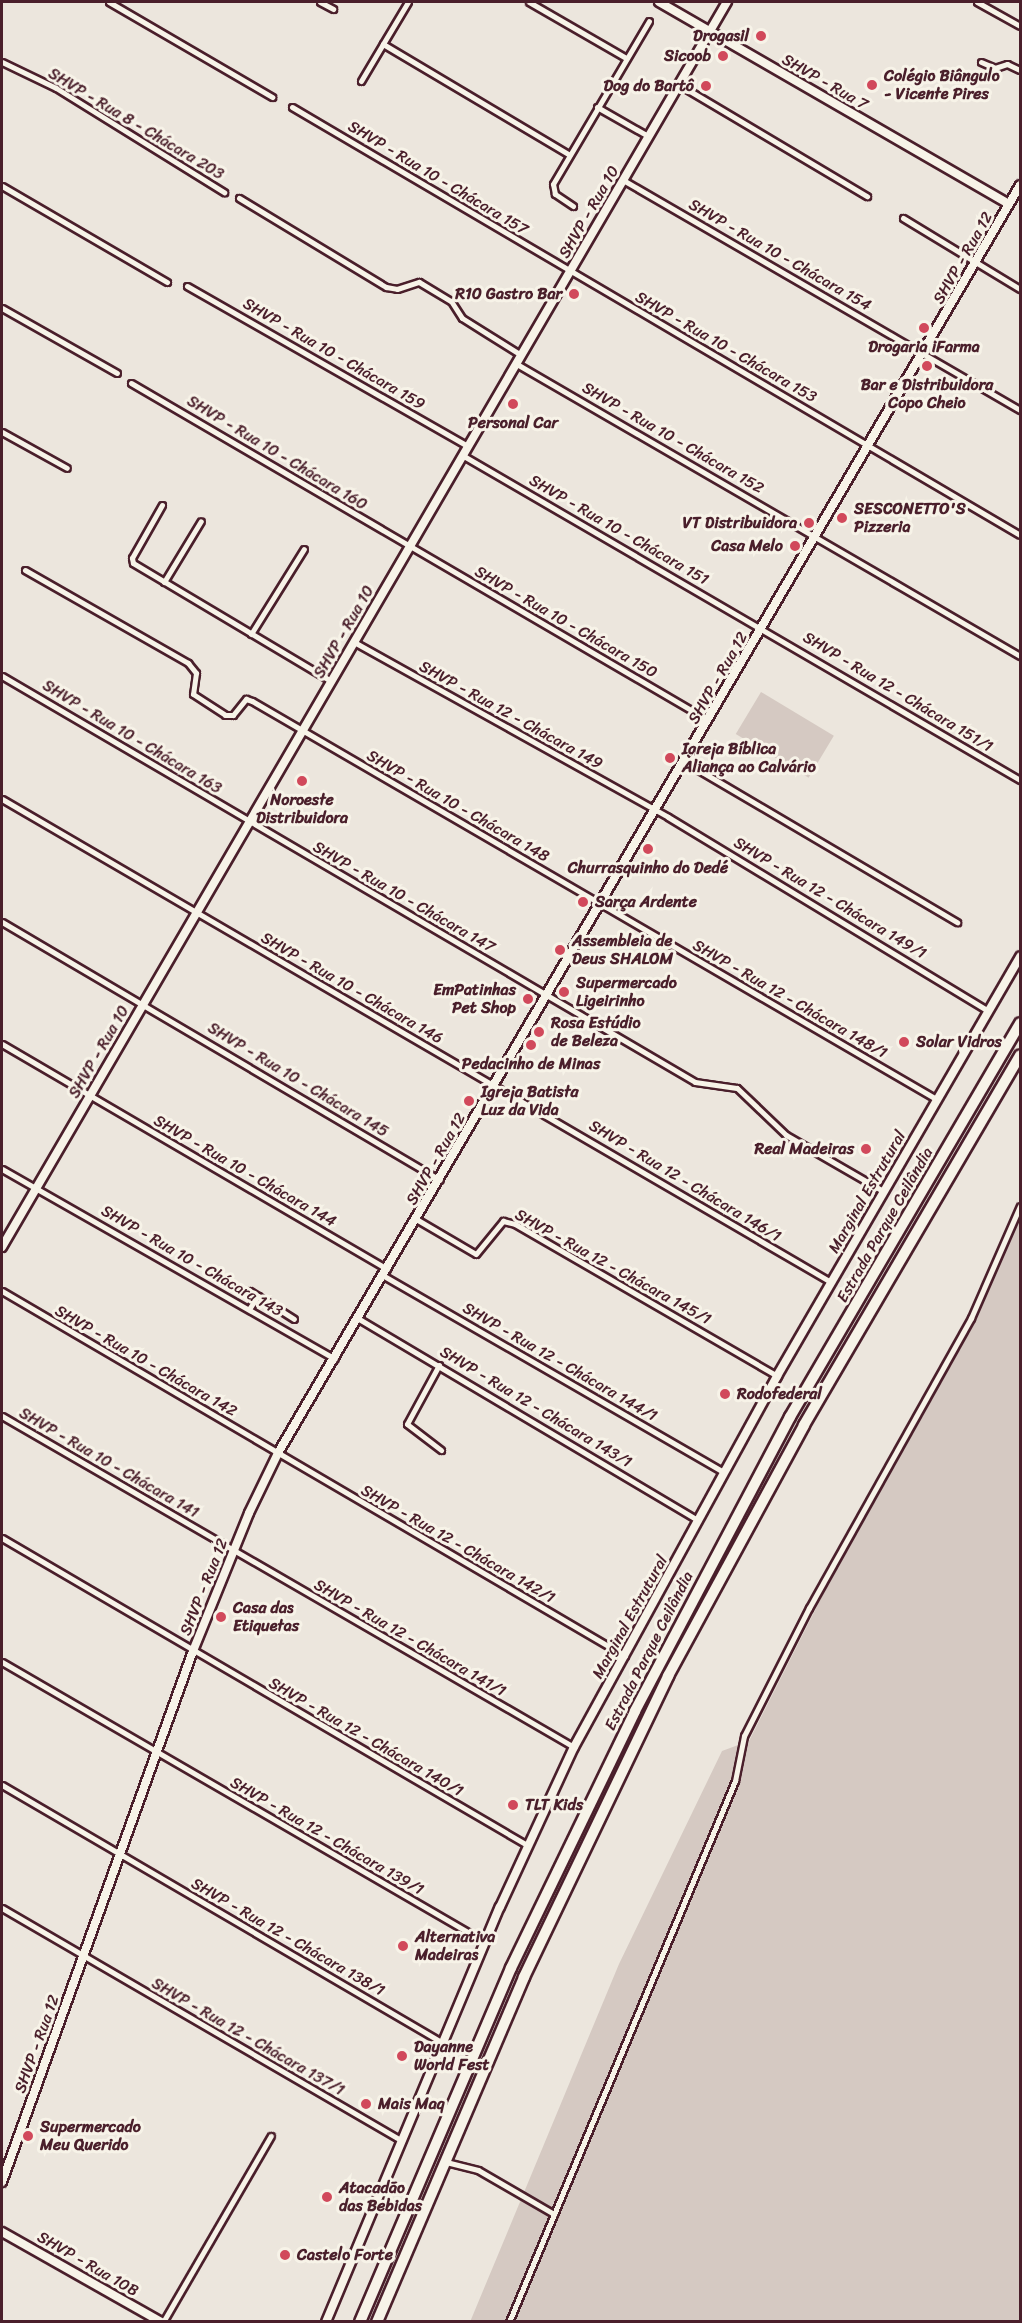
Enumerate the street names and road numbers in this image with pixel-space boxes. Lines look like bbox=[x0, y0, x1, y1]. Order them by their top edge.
street label: SHVP - Rua 7 bbox=[779, 50, 871, 114]
street label: SHVP - Rua 8 - Chácara 203 bbox=[45, 64, 227, 184]
street label: SHVP - Rua 10 - Chácara 157 bbox=[345, 117, 531, 239]
street label: SHVP - Rua 10 bbox=[555, 162, 623, 262]
street label: SHVP - Rua 10 - Chácara 154 bbox=[685, 195, 875, 315]
street label: SHVP - Rua 12 bbox=[929, 209, 997, 307]
street label: SHVP - Rua 10 - Chácara 153 bbox=[632, 287, 820, 407]
street label: SHVP - Rua 10 - Chácara 159 bbox=[239, 294, 429, 414]
street label: SHVP - Rua 10 - Chácara 152 bbox=[579, 378, 767, 498]
street label: SHVP - Rua 10 - Chácara 160 bbox=[183, 392, 371, 514]
street label: SHVP - Rua 10 - Chácara 151 bbox=[526, 471, 712, 589]
street label: SHVP - Rua 10 - Chácara 150 bbox=[471, 562, 661, 682]
street label: SHVP - Rua 10 bbox=[310, 582, 378, 682]
street label: SHVP - Rua 12 - Chácara 151/1 bbox=[800, 628, 996, 756]
street label: SHVP - Rua 12 bbox=[684, 629, 752, 727]
street label: SHVP - Rua 12 - Chácara 149 bbox=[416, 657, 606, 773]
street label: SHVP - Rua 10 - Chácara 163 bbox=[39, 676, 225, 798]
street label: SHVP - Rua 10 - Chácara 148 bbox=[363, 746, 553, 866]
street label: SHVP - Rua 12 - Chácara 149/1 bbox=[730, 833, 930, 963]
street label: SHVP - Rua 10 - Chácara 147 bbox=[310, 837, 498, 957]
street label: SHVP - Rua 10 - Chácara 146 bbox=[258, 928, 446, 1048]
street label: SHVP - Rua 12 - Chácara 148/1 bbox=[689, 935, 891, 1063]
street label: SHVP - Rua 10 bbox=[65, 1002, 133, 1102]
street label: SHVP - Rua 10 - Chácara 145 bbox=[204, 1018, 392, 1142]
street label: SHVP - Rua 12 bbox=[402, 1110, 470, 1208]
street label: SHVP - Rua 10 - Chácara 144 bbox=[150, 1111, 340, 1231]
street label: SHVP - Rua 12 - Chácara 146/1 bbox=[586, 1116, 784, 1246]
street label: Marginal Estrutural bbox=[824, 1127, 910, 1257]
street label: Estrada Parque Ceilândia bbox=[833, 1144, 937, 1306]
street label: SHVP - Rua 10 - Chácara 143 bbox=[98, 1201, 286, 1321]
street label: SHVP - Rua 12 - Chácara 145/1 bbox=[512, 1205, 714, 1329]
street label: SHVP - Rua 12 - Chácara 144/1 bbox=[459, 1298, 661, 1426]
street label: SHVP - Rua 10 - Chácara 142 bbox=[52, 1301, 240, 1421]
street label: SHVP - Rua 12 - Chácara 143/1 bbox=[437, 1342, 635, 1472]
street label: SHVP - Rua 10 - Chácara 141 bbox=[16, 1404, 202, 1522]
street label: SHVP - Rua 12 - Chácara 142/1 bbox=[358, 1481, 558, 1607]
street label: SHVP - Rua 12 bbox=[176, 1536, 232, 1638]
street label: Marginal Estrutural bbox=[588, 1552, 672, 1682]
street label: Estrada Parque Ceilândia bbox=[601, 1568, 697, 1734]
street label: SHVP - Rua 12 - Chácara 141/1 bbox=[311, 1575, 509, 1701]
street label: SHVP - Rua 12 - Chácara 140/1 bbox=[265, 1673, 467, 1801]
street label: SHVP - Rua 12 - Chácara 139/1 bbox=[227, 1773, 427, 1899]
street label: SHVP - Rua 12 - Chácara 138/1 bbox=[188, 1874, 388, 2000]
street label: SHVP - Rua 12 - Chácara 137/1 bbox=[148, 1974, 348, 2100]
street label: SHVP - Rua 12 bbox=[10, 1992, 64, 2096]
street label: SHVP - Rua 10B bbox=[34, 2227, 142, 2301]

